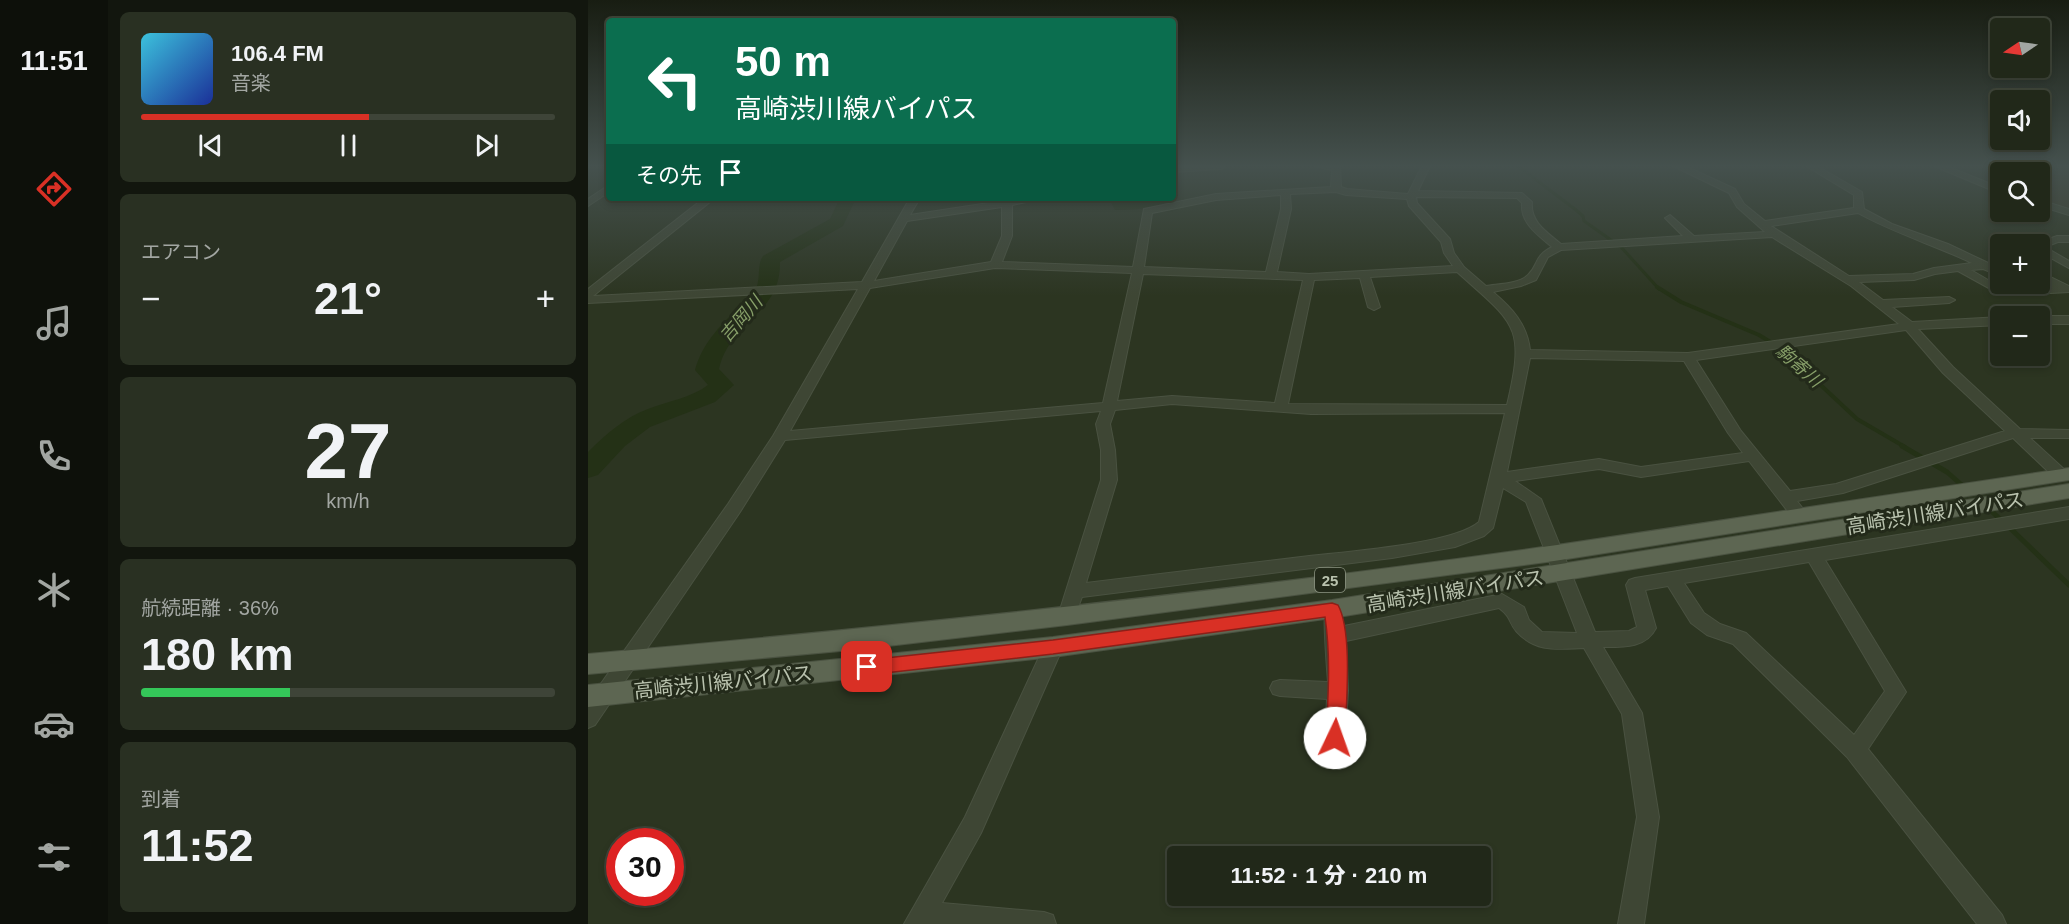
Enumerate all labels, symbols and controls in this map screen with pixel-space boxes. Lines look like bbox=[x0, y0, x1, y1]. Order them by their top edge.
north arrow bbox=[1990, 18, 2050, 78]
map controls bbox=[1990, 18, 2050, 366]
text: 50 m bbox=[735, 38, 831, 85]
text: 106.4 FM bbox=[231, 41, 324, 66]
icon: left bbox=[636, 42, 714, 120]
text: 11:51 bbox=[20, 46, 88, 76]
text: 音楽 bbox=[231, 72, 271, 94]
button: sound bbox=[1990, 90, 2050, 150]
text: 高崎渋川線バイパス bbox=[735, 94, 977, 124]
icon: previous bbox=[194, 129, 227, 162]
icon: pause bbox=[332, 129, 365, 162]
icon: next bbox=[470, 129, 503, 162]
icon: arrive bbox=[714, 156, 747, 189]
button: search bbox=[1990, 162, 2050, 222]
text: その先 bbox=[636, 163, 702, 188]
icon: directions bbox=[33, 168, 75, 210]
button: + bbox=[1990, 234, 2050, 294]
text: エアコン bbox=[141, 241, 221, 263]
text: 21° bbox=[314, 273, 382, 324]
text: − bbox=[141, 280, 160, 317]
text: + bbox=[536, 280, 555, 317]
water label: 吉岡川 bbox=[716, 291, 768, 346]
icon: music bbox=[33, 302, 75, 344]
button: − bbox=[1990, 306, 2050, 366]
water label: 駒寄川 bbox=[1772, 341, 1827, 393]
text: 27 bbox=[305, 407, 391, 495]
icon: phone bbox=[33, 435, 75, 477]
street label: 高崎渋川線バイパス bbox=[1845, 488, 2025, 538]
text: km/h bbox=[326, 490, 370, 512]
street label: 高崎渋川線バイパス bbox=[1365, 566, 1545, 616]
road number: 25 bbox=[1315, 568, 1345, 592]
icon: climate bbox=[33, 569, 75, 611]
text: 航続距離 · 36% bbox=[141, 597, 279, 619]
text: 180 km bbox=[141, 629, 294, 680]
pin bbox=[841, 641, 892, 692]
icon: arrive bbox=[850, 650, 883, 683]
street label: 高崎渋川線バイパス bbox=[633, 662, 813, 702]
icon: car bbox=[33, 703, 75, 745]
position arrow bbox=[1303, 706, 1367, 770]
text: 到着 bbox=[141, 788, 181, 810]
text: 11:52 bbox=[141, 820, 254, 871]
speed limit sign: 30 bbox=[606, 828, 684, 906]
icon: filters bbox=[33, 836, 75, 878]
text: 11:52 · 1 分 · 210 m bbox=[1231, 863, 1427, 888]

